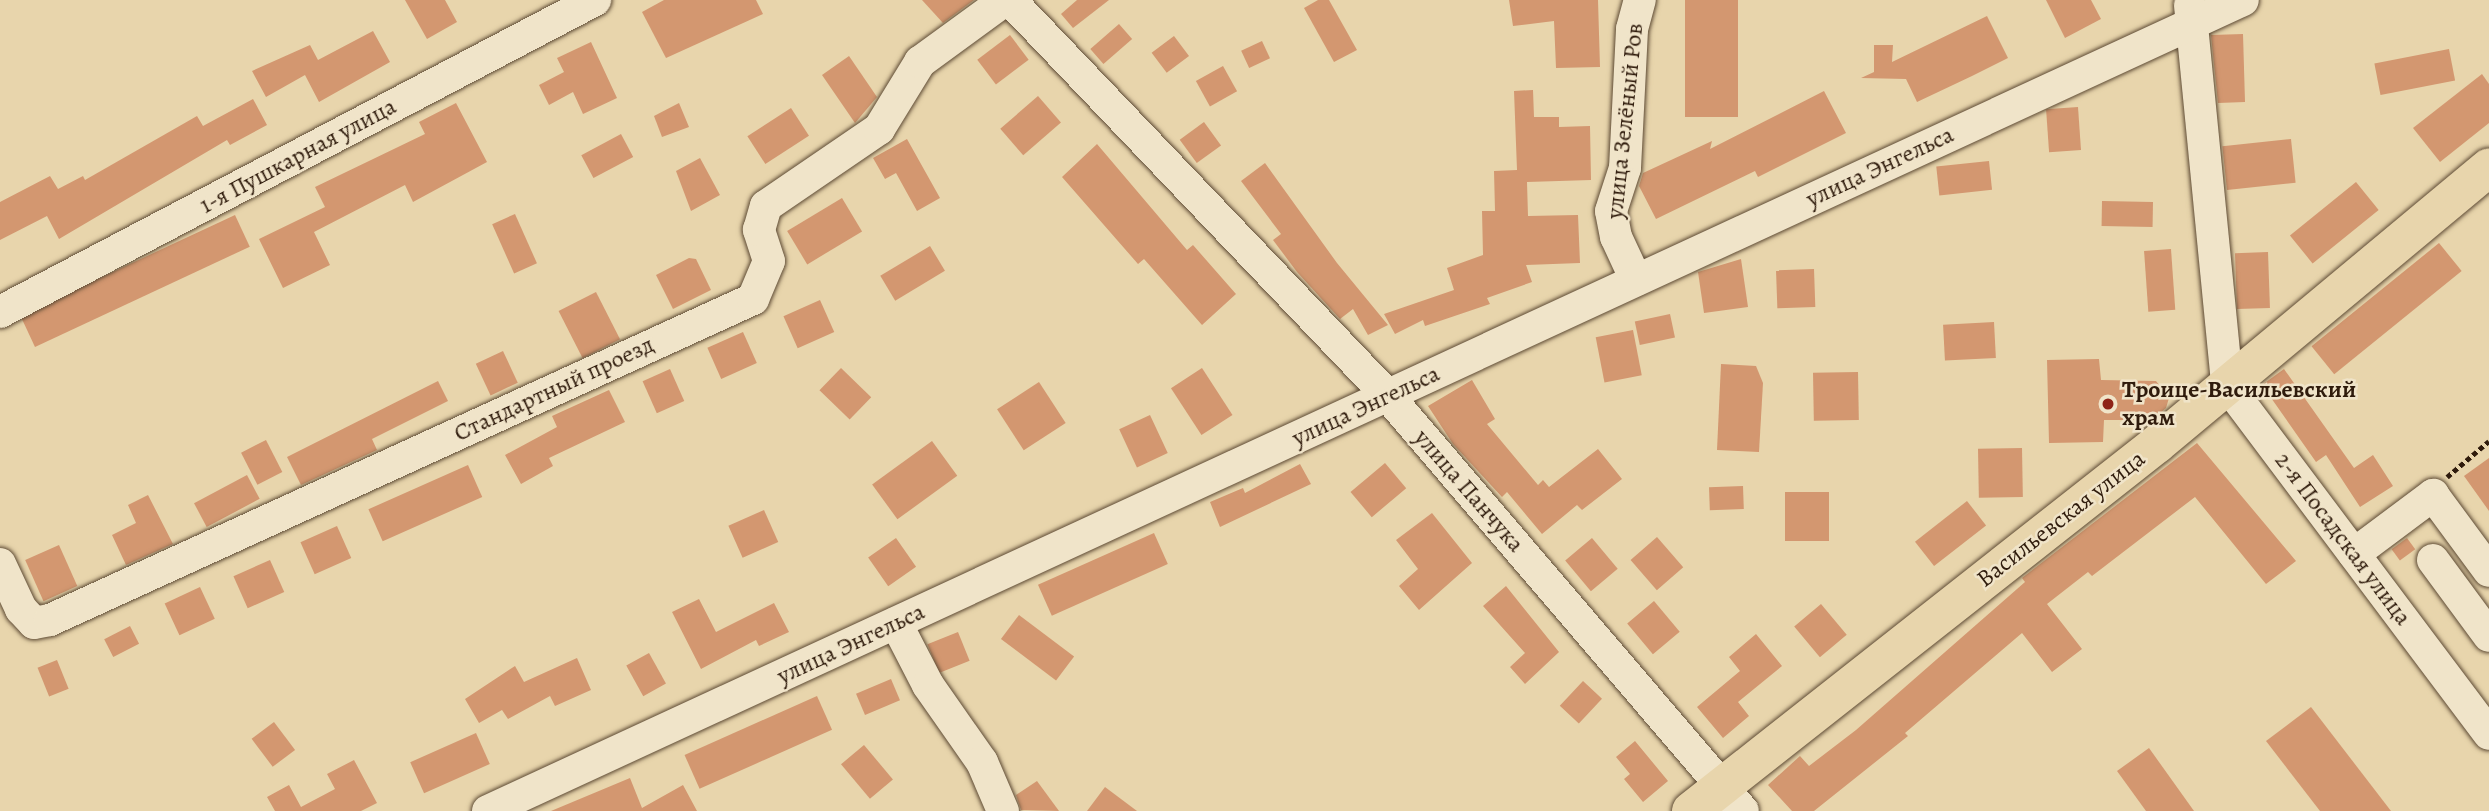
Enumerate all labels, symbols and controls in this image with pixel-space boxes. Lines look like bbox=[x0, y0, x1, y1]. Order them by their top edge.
street label: улица Зелёный Ров bbox=[1600, 22, 1650, 220]
street label: 1-я Пушкарная улица bbox=[195, 92, 401, 220]
street label: улица Энгельса bbox=[1802, 120, 1958, 214]
street label: Стандартный проезд bbox=[450, 330, 658, 448]
street label: улица Энгельса bbox=[1288, 359, 1444, 453]
place label: Троице-Васильевский храм bbox=[2122, 376, 2356, 432]
marker: Троице-Васильевский храм bbox=[2100, 396, 2116, 412]
street label: улица Панчука bbox=[1408, 424, 1530, 558]
street label: Васильевская улица bbox=[1971, 444, 2151, 594]
street label: 2-я Посадская улица bbox=[2269, 447, 2417, 631]
street label: улица Энгельса bbox=[773, 597, 929, 691]

